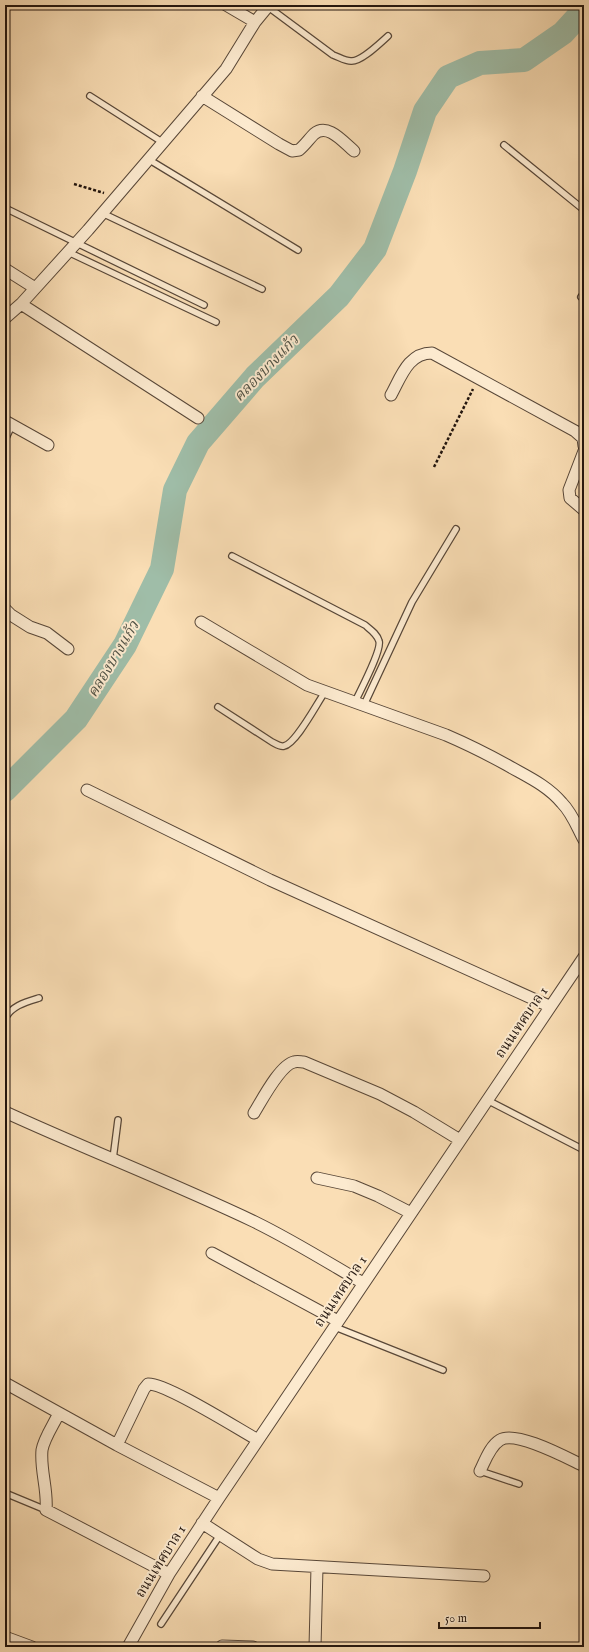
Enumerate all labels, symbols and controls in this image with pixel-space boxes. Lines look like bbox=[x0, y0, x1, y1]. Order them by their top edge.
water label: คลองบางแก้ว bbox=[230, 330, 304, 406]
water label: คลองบางแก้ว bbox=[83, 617, 144, 701]
street label: ถนนเทศบาล 1 bbox=[491, 983, 552, 1062]
street label: ถนนเทศบาล 1 bbox=[310, 1252, 371, 1331]
street label: ถนนเทศบาล 1 bbox=[131, 1522, 190, 1601]
scale bar bbox=[439, 1604, 540, 1630]
text: 50 m bbox=[445, 1611, 467, 1626]

